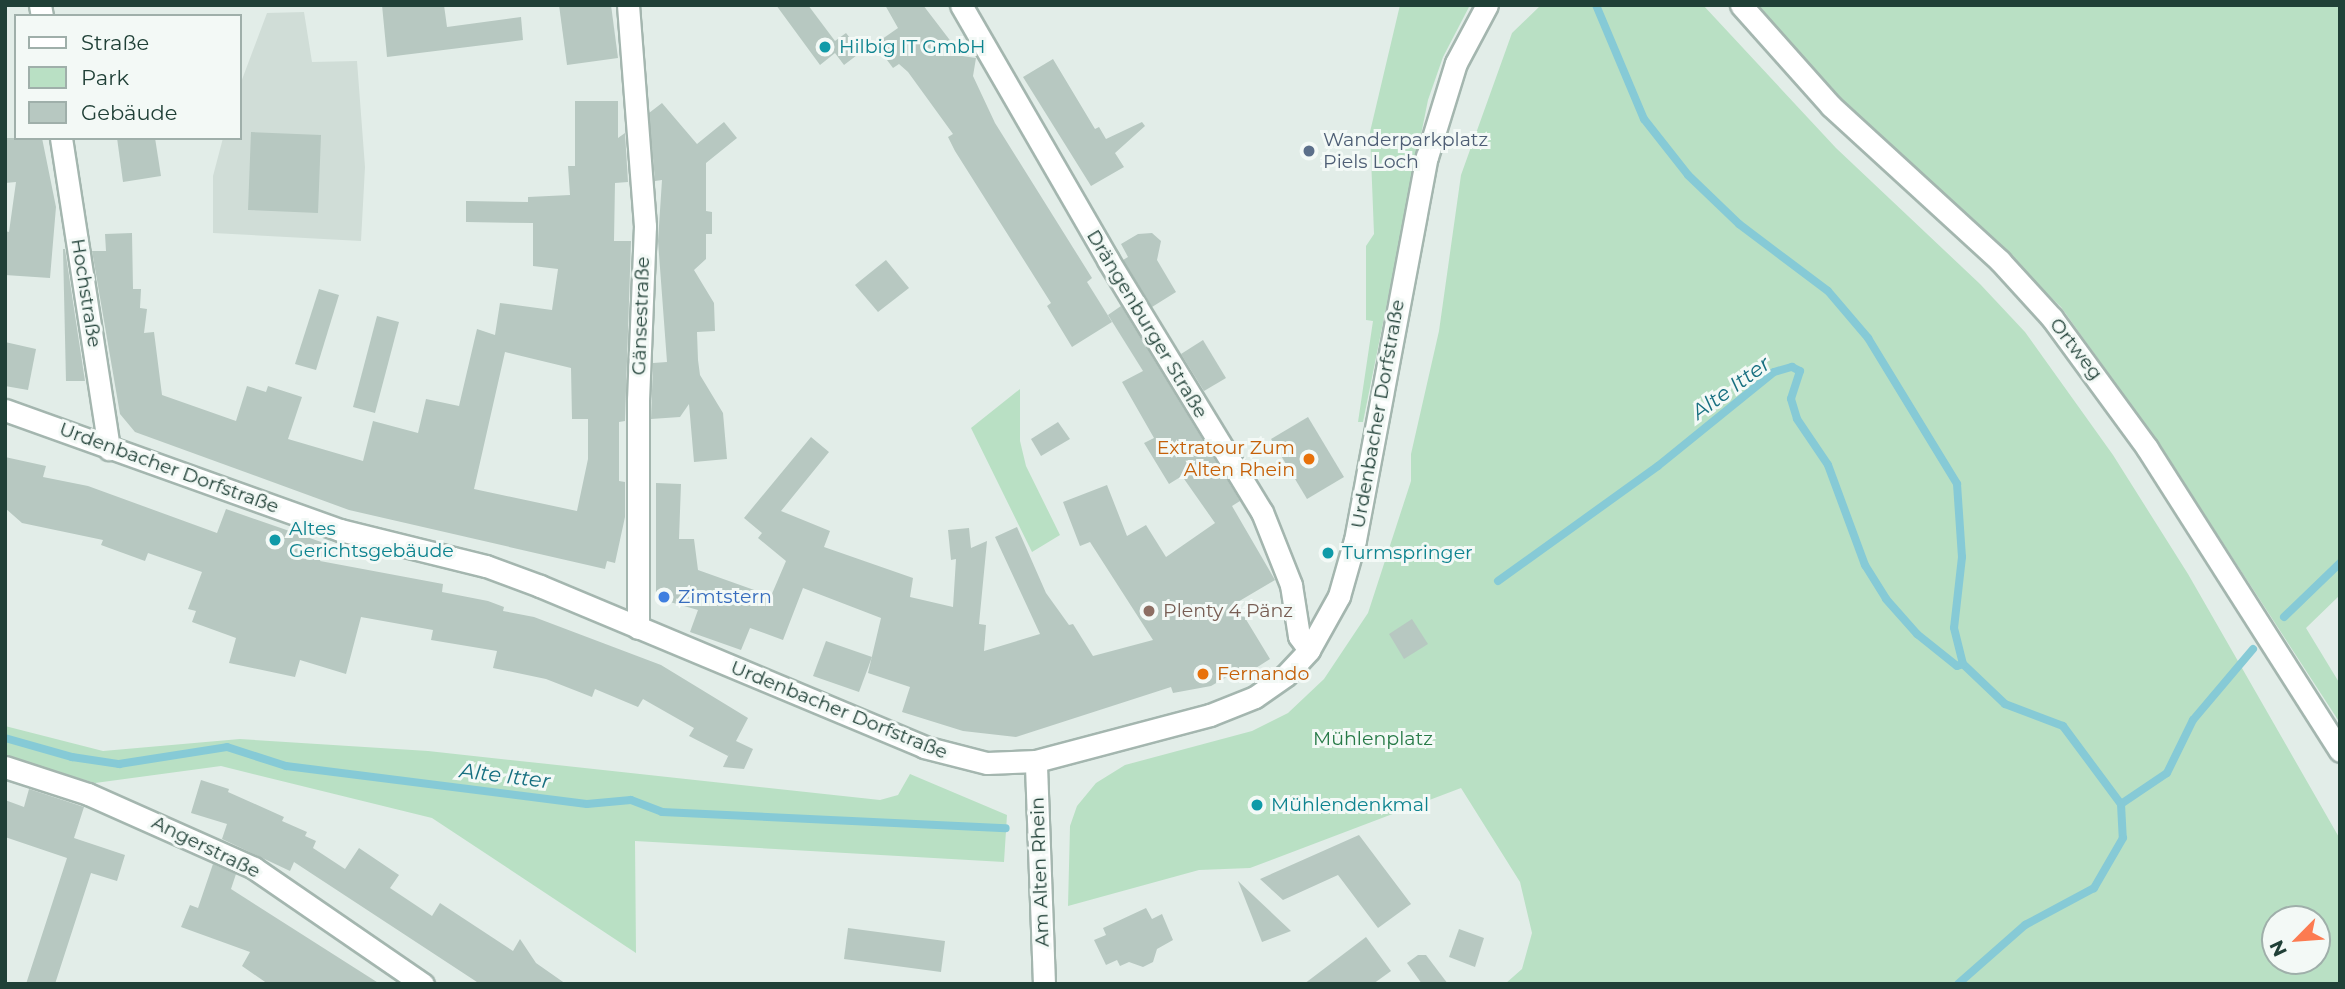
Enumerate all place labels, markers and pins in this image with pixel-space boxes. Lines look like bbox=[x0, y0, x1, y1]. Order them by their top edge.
place label: Hilbig IT GmbH bbox=[839, 36, 985, 58]
marker: Hilbig IT GmbH bbox=[817, 39, 833, 55]
place label: Wanderparkplatz Piels Loch bbox=[1323, 129, 1488, 173]
marker: Wanderparkplatz Piels Loch bbox=[1301, 143, 1317, 159]
place label: Extratour Zum Alten Rhein bbox=[1157, 437, 1295, 481]
marker: Extratour Zum Alten Rhein bbox=[1301, 451, 1317, 467]
place label: Altes Gerichtsgebäude bbox=[289, 518, 454, 562]
marker: Altes Gerichtsgebäude bbox=[267, 532, 283, 548]
place label: Turmspringer bbox=[1342, 542, 1473, 564]
marker: Turmspringer bbox=[1320, 545, 1336, 561]
place label: Zimtstern bbox=[678, 586, 772, 608]
marker: Zimtstern bbox=[656, 589, 672, 605]
place label: Plenty 4 Pänz bbox=[1163, 600, 1293, 622]
marker: Plenty 4 Pänz bbox=[1141, 603, 1157, 619]
place label: Fernando bbox=[1217, 663, 1309, 685]
marker: Fernando bbox=[1195, 666, 1211, 682]
place label: Mühlendenkmal bbox=[1271, 794, 1429, 816]
marker: Mühlendenkmal bbox=[1249, 797, 1265, 813]

